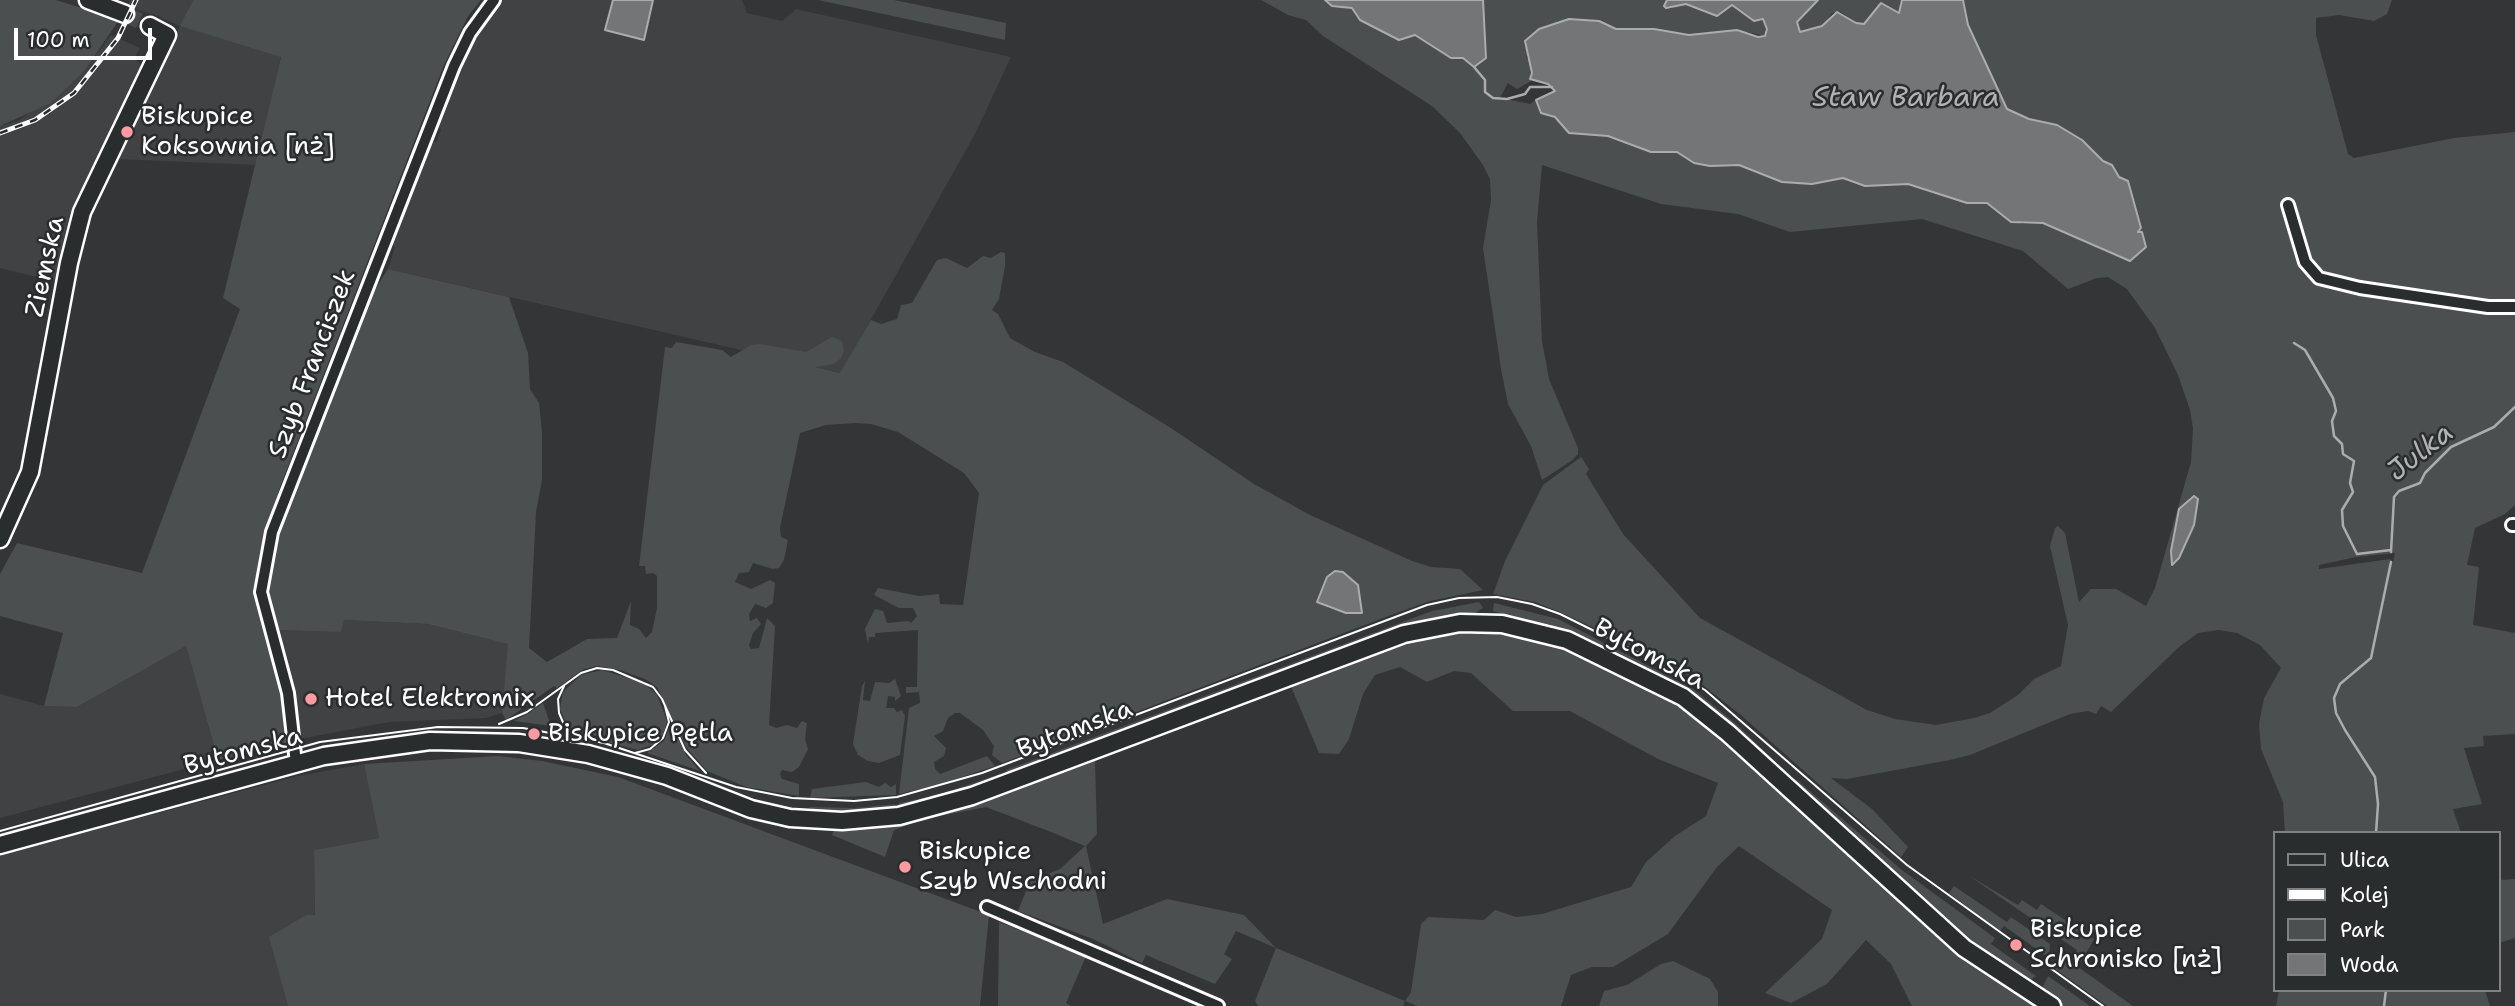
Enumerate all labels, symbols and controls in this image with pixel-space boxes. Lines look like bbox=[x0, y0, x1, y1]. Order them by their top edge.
scale bar bbox=[18, 14, 156, 58]
text: 100 m bbox=[27, 26, 90, 54]
water label: Staw Barbara bbox=[1812, 82, 2000, 116]
place label: Biskupice Koksownia [nż] bbox=[141, 101, 335, 162]
marker: Biskupice Koksownia [nż] bbox=[119, 124, 135, 140]
street label: Ziemska bbox=[20, 214, 72, 320]
street label: Szyb Franciszek bbox=[263, 265, 363, 463]
water label: Julka bbox=[2381, 417, 2461, 489]
street label: Bytomska bbox=[1588, 613, 1710, 697]
place label: Hotel Elektromix bbox=[325, 683, 534, 715]
marker: Hotel Elektromix bbox=[303, 691, 319, 707]
street label: Bytomska bbox=[1013, 694, 1137, 766]
place label: Biskupice Pętla bbox=[548, 718, 733, 750]
street label: Bytomska bbox=[180, 721, 306, 783]
marker: Biskupice Pętla bbox=[526, 726, 542, 742]
legend bbox=[2274, 831, 2501, 992]
place label: Biskupice Szyb Wschodni bbox=[919, 836, 1107, 898]
text: Ulica bbox=[2340, 846, 2389, 874]
marker: Biskupice Szyb Wschodni bbox=[897, 859, 913, 875]
text: Kolej bbox=[2340, 881, 2389, 909]
place label: Biskupice Schronisko [nż] bbox=[2030, 914, 2223, 976]
text: Park bbox=[2340, 916, 2385, 944]
marker: Biskupice Schronisko [nż] bbox=[2008, 937, 2024, 953]
text: Woda bbox=[2340, 951, 2398, 979]

